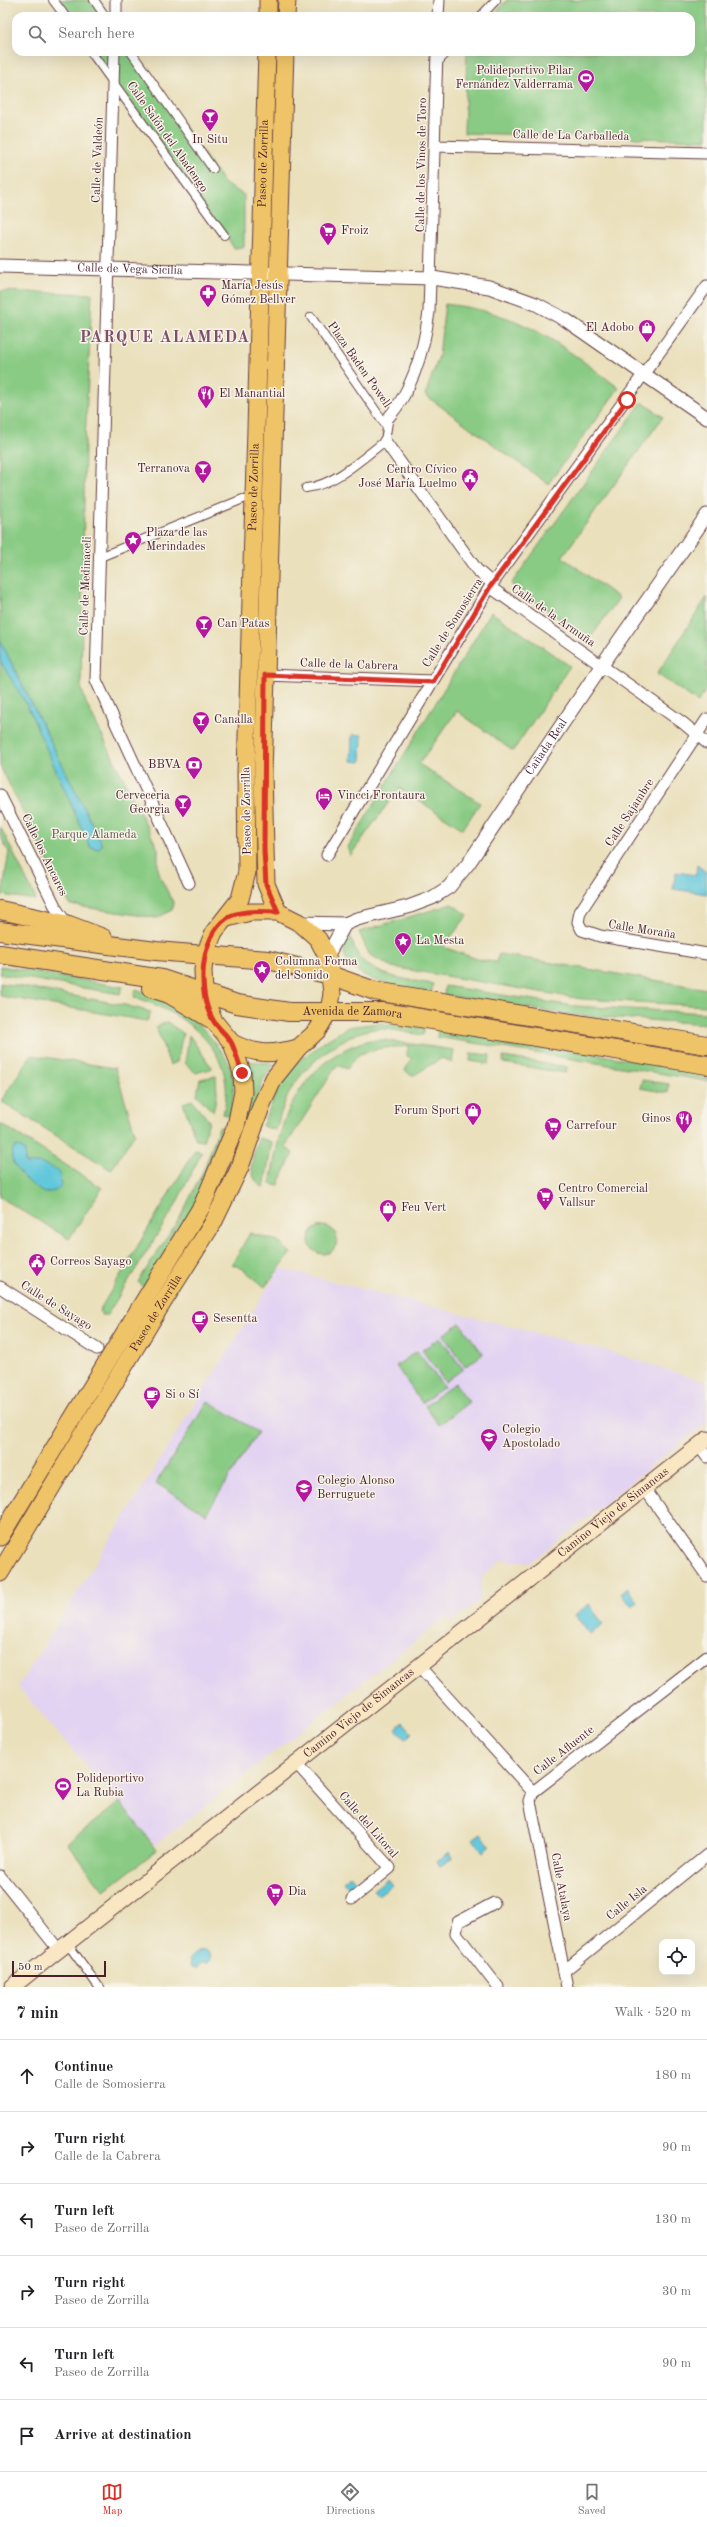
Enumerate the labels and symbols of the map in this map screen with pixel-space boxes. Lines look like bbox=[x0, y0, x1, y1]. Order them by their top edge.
place label: Polideportivo Pilar Fernández Valderrama bbox=[456, 65, 573, 91]
sports icon: Polideportivo Pilar Fernández Valderrama bbox=[576, 68, 596, 93]
street label: Calle Salón del Abadengo bbox=[124, 79, 210, 195]
street label: Calle de los Vinos de Toro bbox=[415, 97, 429, 233]
bar icon: In Situ bbox=[200, 107, 220, 132]
street label: Calle de Valdeón bbox=[90, 116, 106, 203]
street label: Paseo de Zorrilla bbox=[256, 119, 271, 208]
street label: Calle de La Carballeda bbox=[512, 129, 630, 143]
place label: In Situ bbox=[192, 134, 229, 146]
supermarket icon: Froiz bbox=[318, 221, 338, 246]
place label: Froiz bbox=[341, 225, 369, 237]
street label: Calle de Vega Sicilia bbox=[77, 262, 183, 277]
place label: María Jesús Gómez Bellver bbox=[221, 280, 296, 306]
pharmacy icon: María Jesús Gómez Bellver bbox=[198, 283, 218, 308]
shop icon: El Adobo bbox=[637, 318, 657, 343]
street label: Plaza Baden Powell bbox=[325, 320, 393, 410]
place label: El Adobo bbox=[586, 322, 634, 334]
district label: PARQUE ALAMEDA bbox=[80, 330, 250, 346]
restaurant icon: El Manantial bbox=[196, 384, 216, 409]
place label: El Manantial bbox=[219, 388, 285, 400]
route start bbox=[618, 391, 636, 409]
street label: Paseo de Zorrilla bbox=[247, 443, 262, 532]
bar icon: Terranova bbox=[193, 459, 213, 484]
place label: Terranova bbox=[137, 463, 190, 475]
place label: Centro Cívico José María Luelmo bbox=[358, 464, 457, 490]
public building icon: Centro Cívico José María Luelmo bbox=[460, 467, 480, 492]
place label: Plaza de las Merindades bbox=[146, 527, 207, 553]
place icon: Plaza de las Merindades bbox=[123, 530, 143, 555]
street label: Calle de Medinaceli bbox=[78, 536, 94, 636]
street label: Calle de Somosierra bbox=[421, 576, 485, 670]
street label: Calle de la Armuña bbox=[509, 583, 597, 649]
bar icon: Can Patas bbox=[194, 614, 214, 639]
place label: Can Patas bbox=[217, 618, 270, 630]
street label: Calle de la Cabrera bbox=[300, 657, 398, 673]
bar icon: Canalla bbox=[191, 710, 211, 735]
place label: Canalla bbox=[214, 714, 253, 726]
street label: Cañada Real bbox=[523, 717, 570, 778]
bank icon: BBVA bbox=[184, 755, 204, 780]
place label: BBVA bbox=[148, 759, 181, 771]
street label: Paseo de Zorrilla bbox=[240, 767, 254, 855]
street label: Calle Sajambre bbox=[604, 776, 657, 849]
hotel icon: Vincci Frontaura bbox=[314, 786, 334, 811]
place label: Cerveceria Georgia bbox=[115, 790, 170, 816]
place label: Vincci Frontaura bbox=[337, 790, 425, 802]
bar icon: Cerveceria Georgia bbox=[173, 793, 193, 818]
street label: Calle los Ancares bbox=[19, 812, 69, 898]
park label: Parque Alameda bbox=[51, 829, 137, 841]
street label: Calle Moraña bbox=[607, 919, 677, 941]
place icon: La Mesta bbox=[393, 931, 413, 956]
place label: La Mesta bbox=[416, 935, 464, 947]
place label: Columna Forma del Sonido bbox=[275, 956, 358, 982]
place icon: Columna Forma del Sonido bbox=[252, 959, 272, 984]
street label: Avenida de Zamora bbox=[302, 1006, 403, 1021]
route end bbox=[233, 1064, 251, 1082]
shop icon: Forum Sport bbox=[463, 1101, 483, 1126]
place label: Forum Sport bbox=[394, 1105, 460, 1117]
restaurant icon: Ginos bbox=[674, 1109, 694, 1134]
place label: Ginos bbox=[641, 1113, 671, 1125]
supermarket icon: Carrefour bbox=[543, 1116, 563, 1141]
place label: Carrefour bbox=[566, 1120, 617, 1132]
place label: Centro Comercial Vallsur bbox=[558, 1183, 648, 1209]
supermarket icon: Centro Comercial Vallsur bbox=[535, 1186, 555, 1211]
shop icon: Feu Vert bbox=[378, 1198, 398, 1223]
place label: Feu Vert bbox=[401, 1202, 446, 1214]
public building icon: Correos Sayago bbox=[27, 1252, 47, 1277]
place label: Correos Sayago bbox=[50, 1256, 131, 1268]
street label: Paseo de Zorrilla bbox=[128, 1273, 185, 1354]
street label: Calle de Sayago bbox=[18, 1279, 94, 1333]
cafe icon: Sesentta bbox=[190, 1309, 210, 1334]
place label: Sesentta bbox=[213, 1313, 258, 1325]
cafe icon: Si o Sí bbox=[142, 1385, 162, 1410]
place label: Si o Sí bbox=[165, 1389, 200, 1401]
place label: Colegio Apostolado bbox=[502, 1424, 560, 1450]
school or university icon: Colegio Apostolado bbox=[479, 1427, 499, 1452]
street label: Camino Viejo de Simancas bbox=[556, 1465, 671, 1560]
place label: Colegio Alonso Berruguete bbox=[317, 1475, 395, 1501]
school or university icon: Colegio Alonso Berruguete bbox=[294, 1478, 314, 1503]
street label: Camino Viejo de Simancas bbox=[301, 1666, 417, 1761]
street label: Calle Afluente bbox=[532, 1724, 597, 1778]
place label: Polideportivo La Rubia bbox=[76, 1773, 144, 1799]
sports icon: Polideportivo La Rubia bbox=[53, 1776, 73, 1801]
street label: Calle del Litoral bbox=[336, 1790, 400, 1860]
street label: Calle Atalaya bbox=[548, 1852, 574, 1922]
supermarket icon: Dia bbox=[265, 1882, 285, 1907]
street label: Calle Isla bbox=[604, 1883, 650, 1923]
place label: Dia bbox=[288, 1886, 307, 1898]
scale bar bbox=[12, 1959, 106, 1978]

